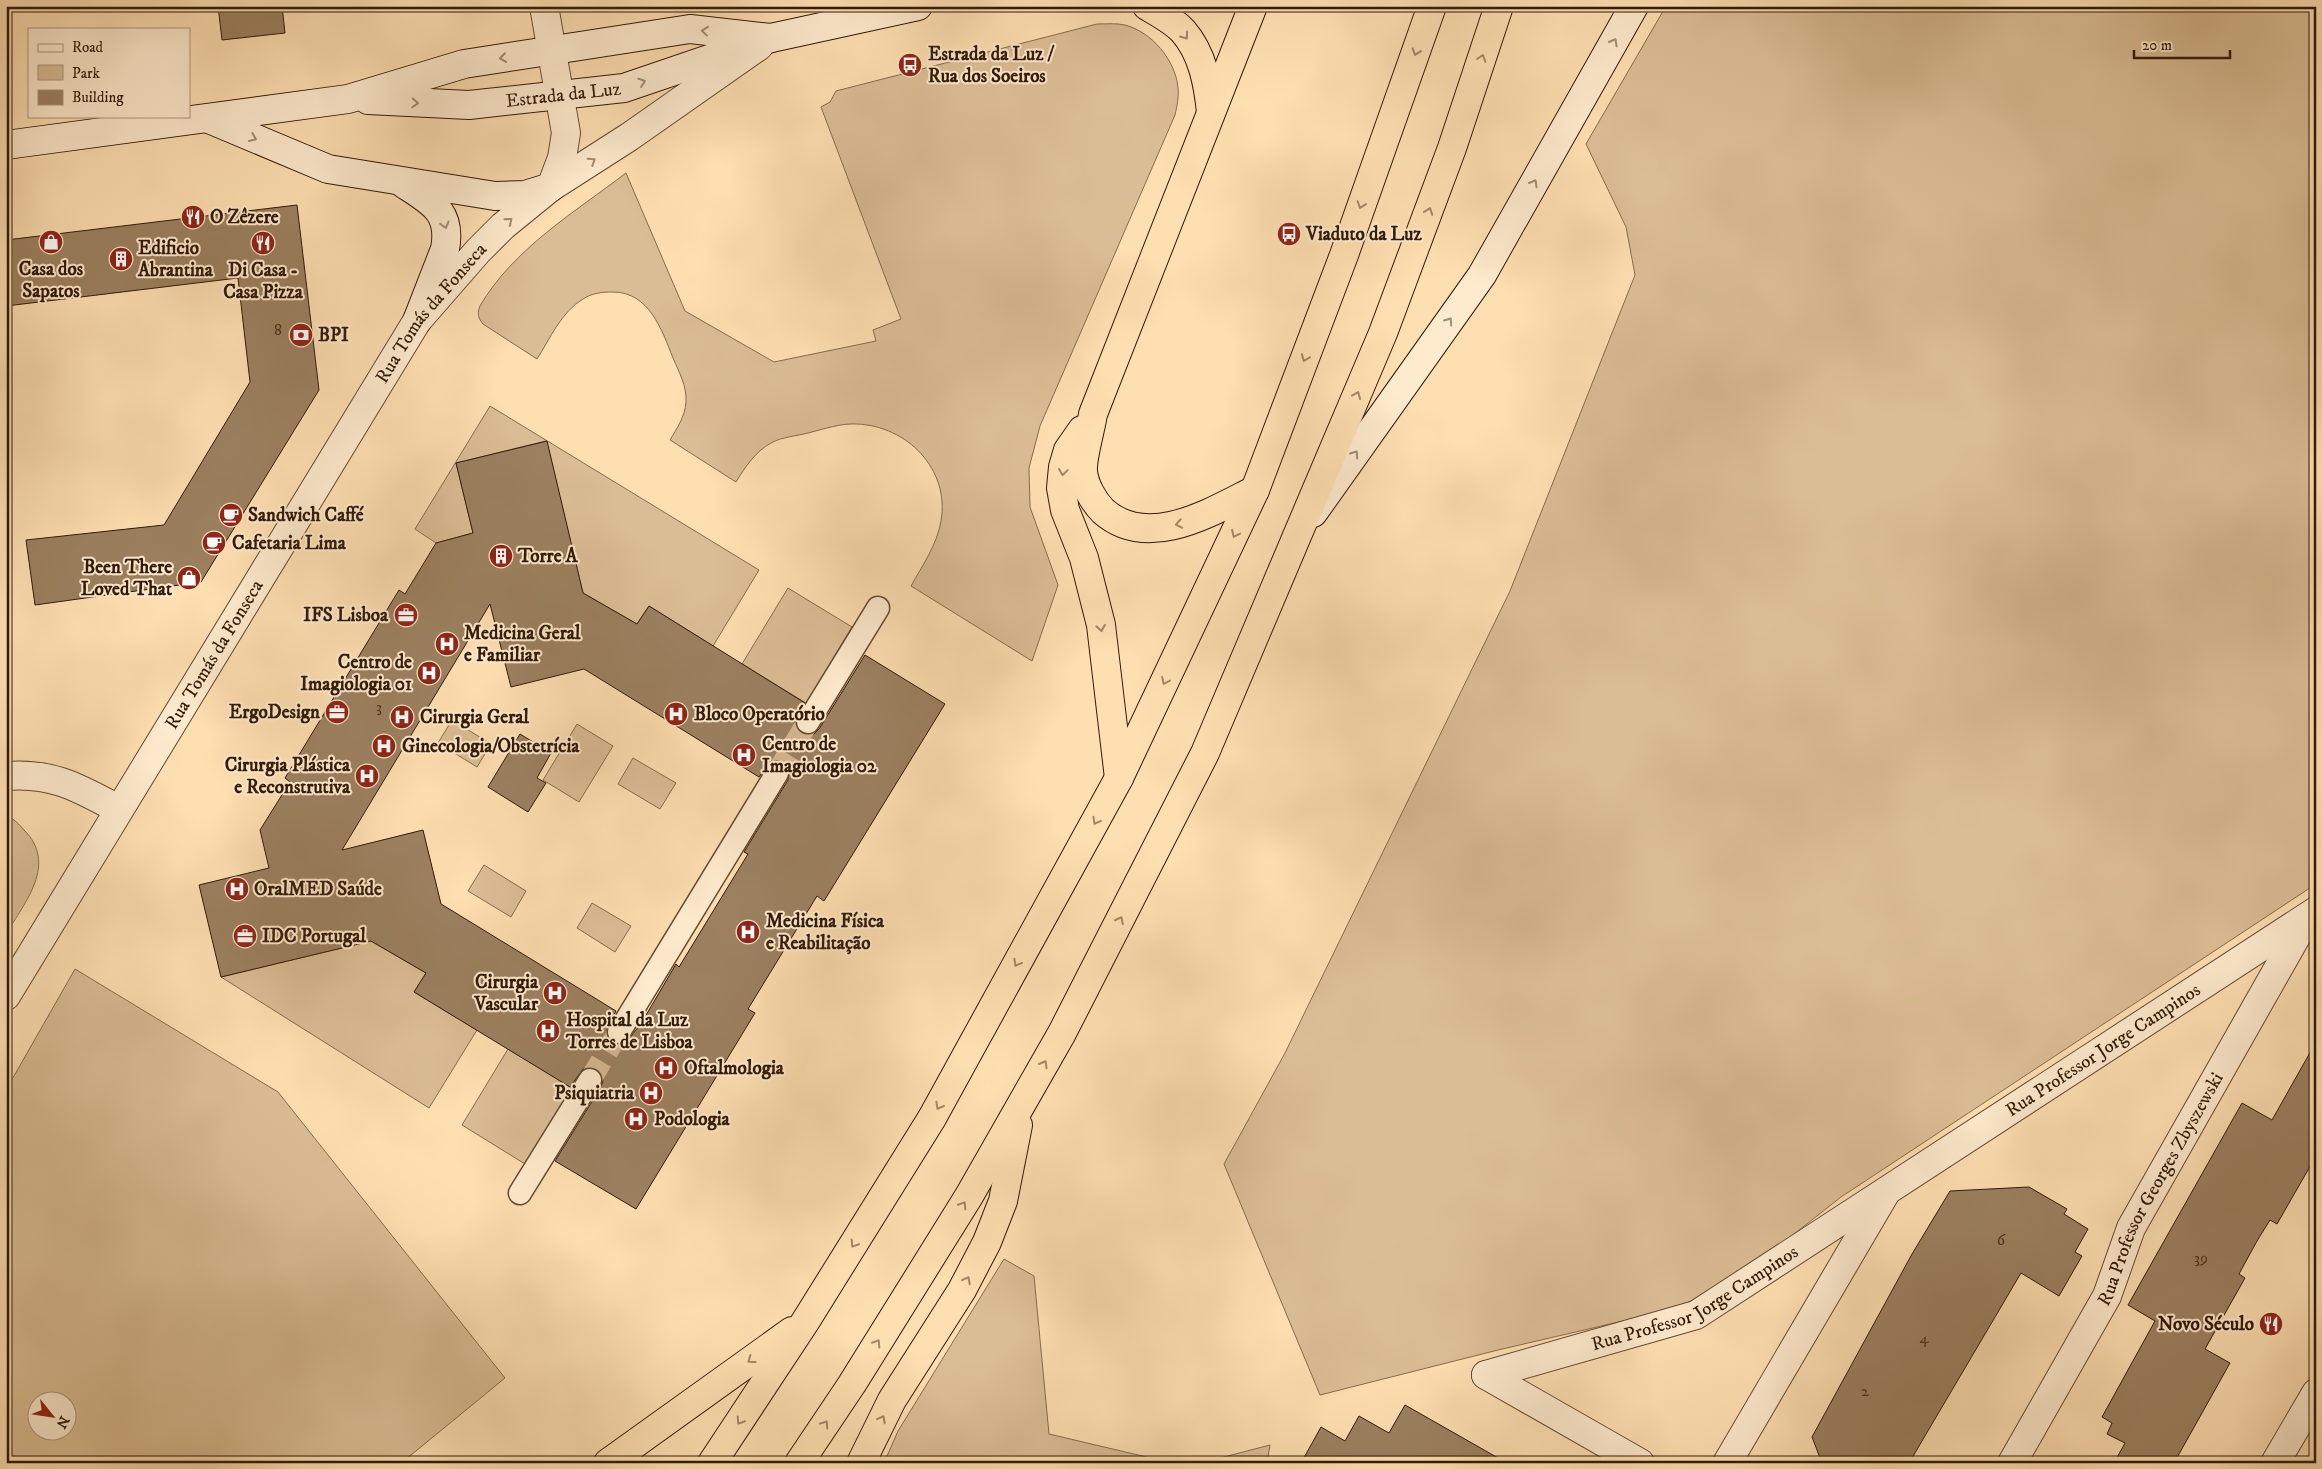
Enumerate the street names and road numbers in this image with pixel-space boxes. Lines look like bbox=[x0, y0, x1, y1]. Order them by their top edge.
street label: Estrada da Luz bbox=[505, 77, 622, 112]
street label: Rua Tomás da Fonseca bbox=[370, 238, 491, 387]
street label: Rua Tomás da Fonseca bbox=[160, 575, 268, 733]
street label: Rua Professor Jorge Campinos bbox=[2001, 978, 2205, 1122]
street label: Rua Professor Georges Zbyszewski bbox=[2092, 1068, 2228, 1310]
street label: Rua Professor Jorge Campinos bbox=[1589, 1240, 1802, 1356]

